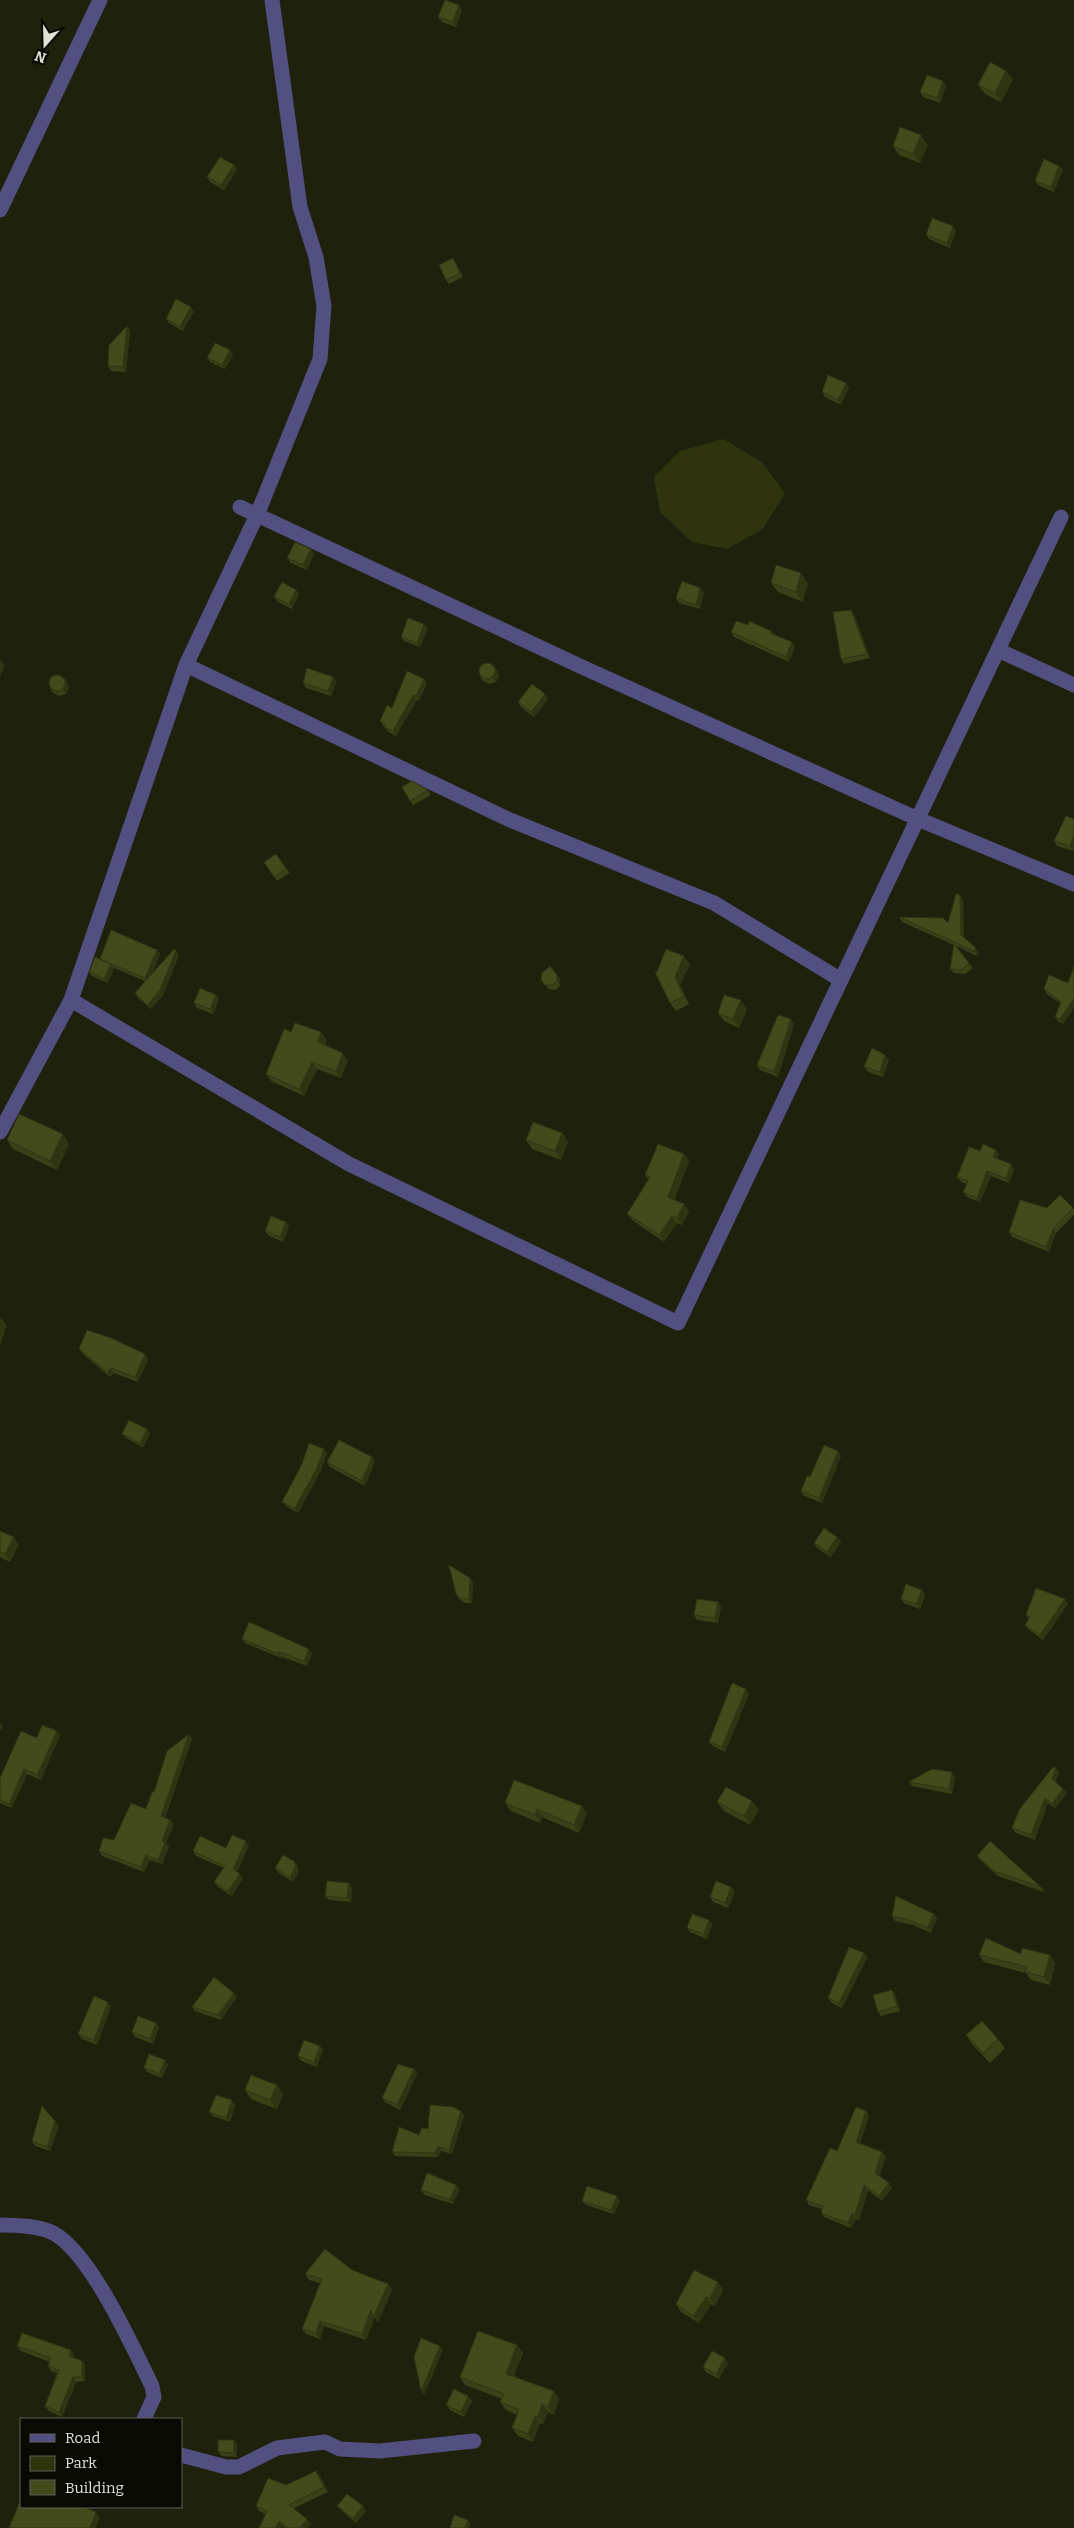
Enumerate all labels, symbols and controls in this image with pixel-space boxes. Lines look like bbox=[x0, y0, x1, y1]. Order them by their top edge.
north arrow bbox=[20, 20, 70, 70]
text: N bbox=[33, 47, 49, 67]
legend bbox=[20, 2418, 182, 2508]
text: Road bbox=[65, 2429, 100, 2447]
text: Park bbox=[65, 2454, 97, 2472]
text: Building bbox=[65, 2479, 124, 2497]

